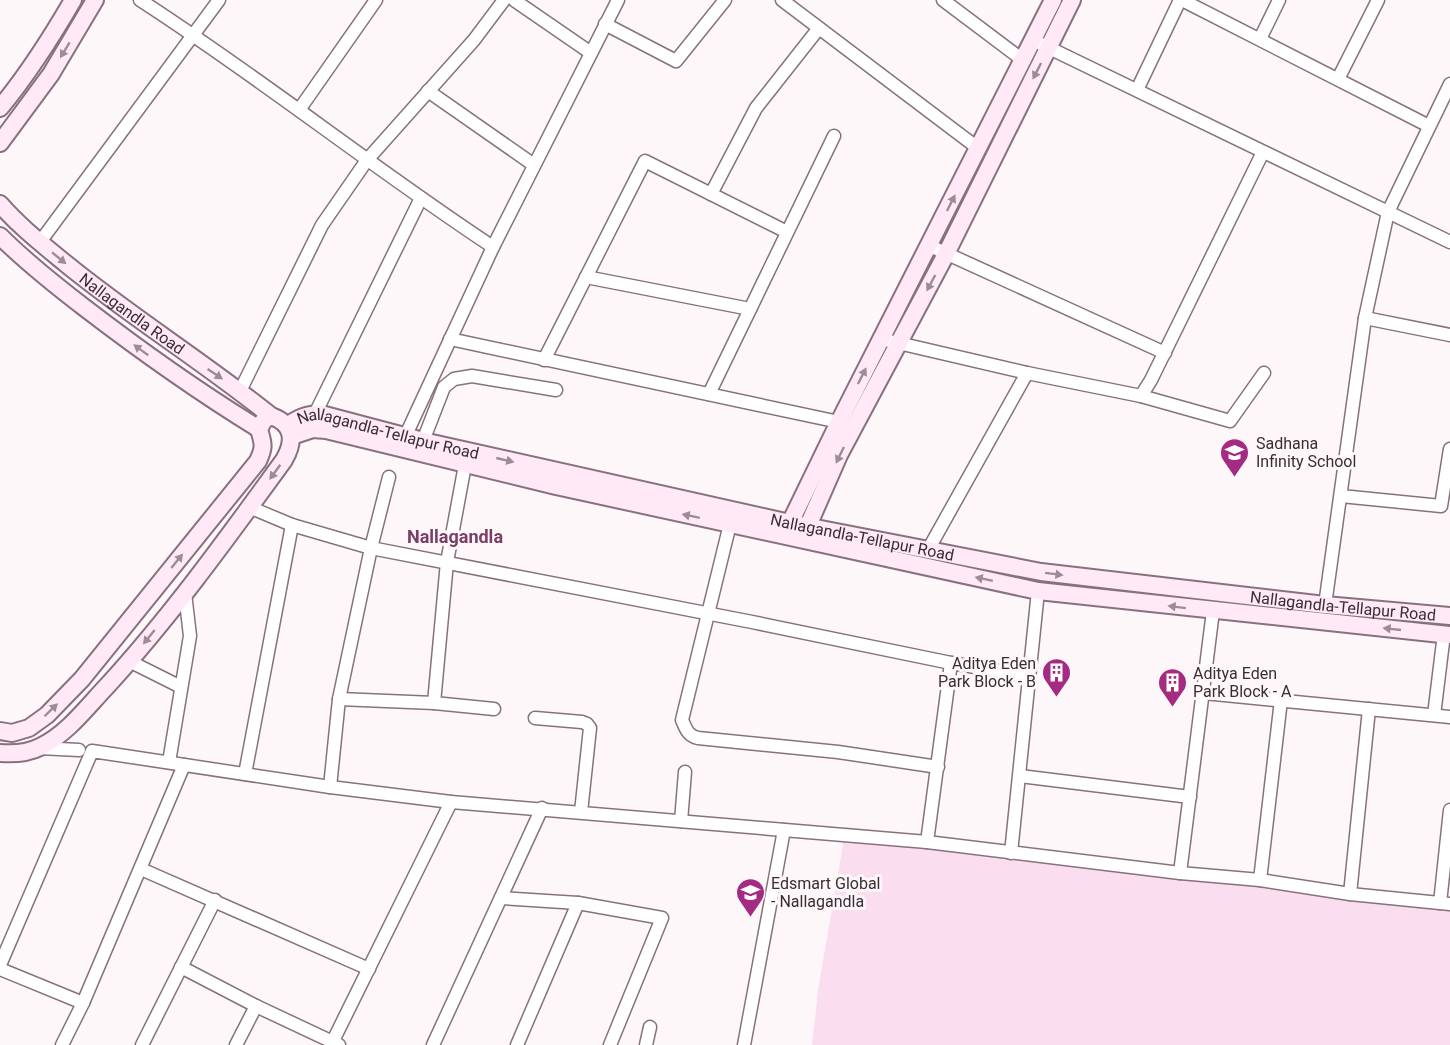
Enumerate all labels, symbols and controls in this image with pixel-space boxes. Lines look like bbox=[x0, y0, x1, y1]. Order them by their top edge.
one-way arrow bbox=[59, 42, 70, 58]
one-way arrow bbox=[1032, 63, 1042, 80]
one-way arrow bbox=[946, 194, 956, 212]
one-way arrow bbox=[51, 251, 67, 264]
street label: Nallagandla Road bbox=[76, 269, 188, 358]
one-way arrow bbox=[926, 275, 936, 292]
one-way arrow bbox=[133, 344, 149, 356]
one-way arrow bbox=[207, 368, 223, 380]
one-way arrow bbox=[857, 368, 867, 385]
street label: Nallagandla-Tellapur Road bbox=[294, 404, 481, 463]
place label: Sadhana Infinity School bbox=[1256, 434, 1356, 471]
school or university icon: Sadhana Infinity School bbox=[1219, 436, 1251, 478]
one-way arrow bbox=[835, 447, 844, 464]
one-way arrow bbox=[495, 455, 514, 465]
one-way arrow bbox=[270, 464, 282, 479]
street label: Nallagandla-Tellapur Road bbox=[769, 509, 956, 564]
one-way arrow bbox=[682, 510, 700, 520]
district label: Nallagandla bbox=[407, 526, 503, 547]
one-way arrow bbox=[170, 554, 183, 569]
one-way arrow bbox=[1044, 569, 1063, 578]
one-way arrow bbox=[974, 574, 993, 583]
street label: Nallagandla-Tellapur Road bbox=[1249, 587, 1437, 624]
one-way arrow bbox=[1167, 602, 1186, 612]
one-way arrow bbox=[1382, 624, 1401, 634]
one-way arrow bbox=[143, 629, 156, 645]
place label: Aditya Eden Park Block - B bbox=[938, 654, 1036, 691]
building icon: Aditya Eden Park Block - B bbox=[1041, 656, 1073, 698]
place label: Aditya Eden Park Block - A bbox=[1193, 664, 1292, 701]
building icon: Aditya Eden Park Block - A bbox=[1156, 666, 1188, 708]
one-way arrow bbox=[44, 703, 59, 717]
place label: Edsmart Global - Nallagandla bbox=[771, 874, 880, 911]
school or university icon: Edsmart Global - Nallagandla bbox=[734, 876, 766, 918]

